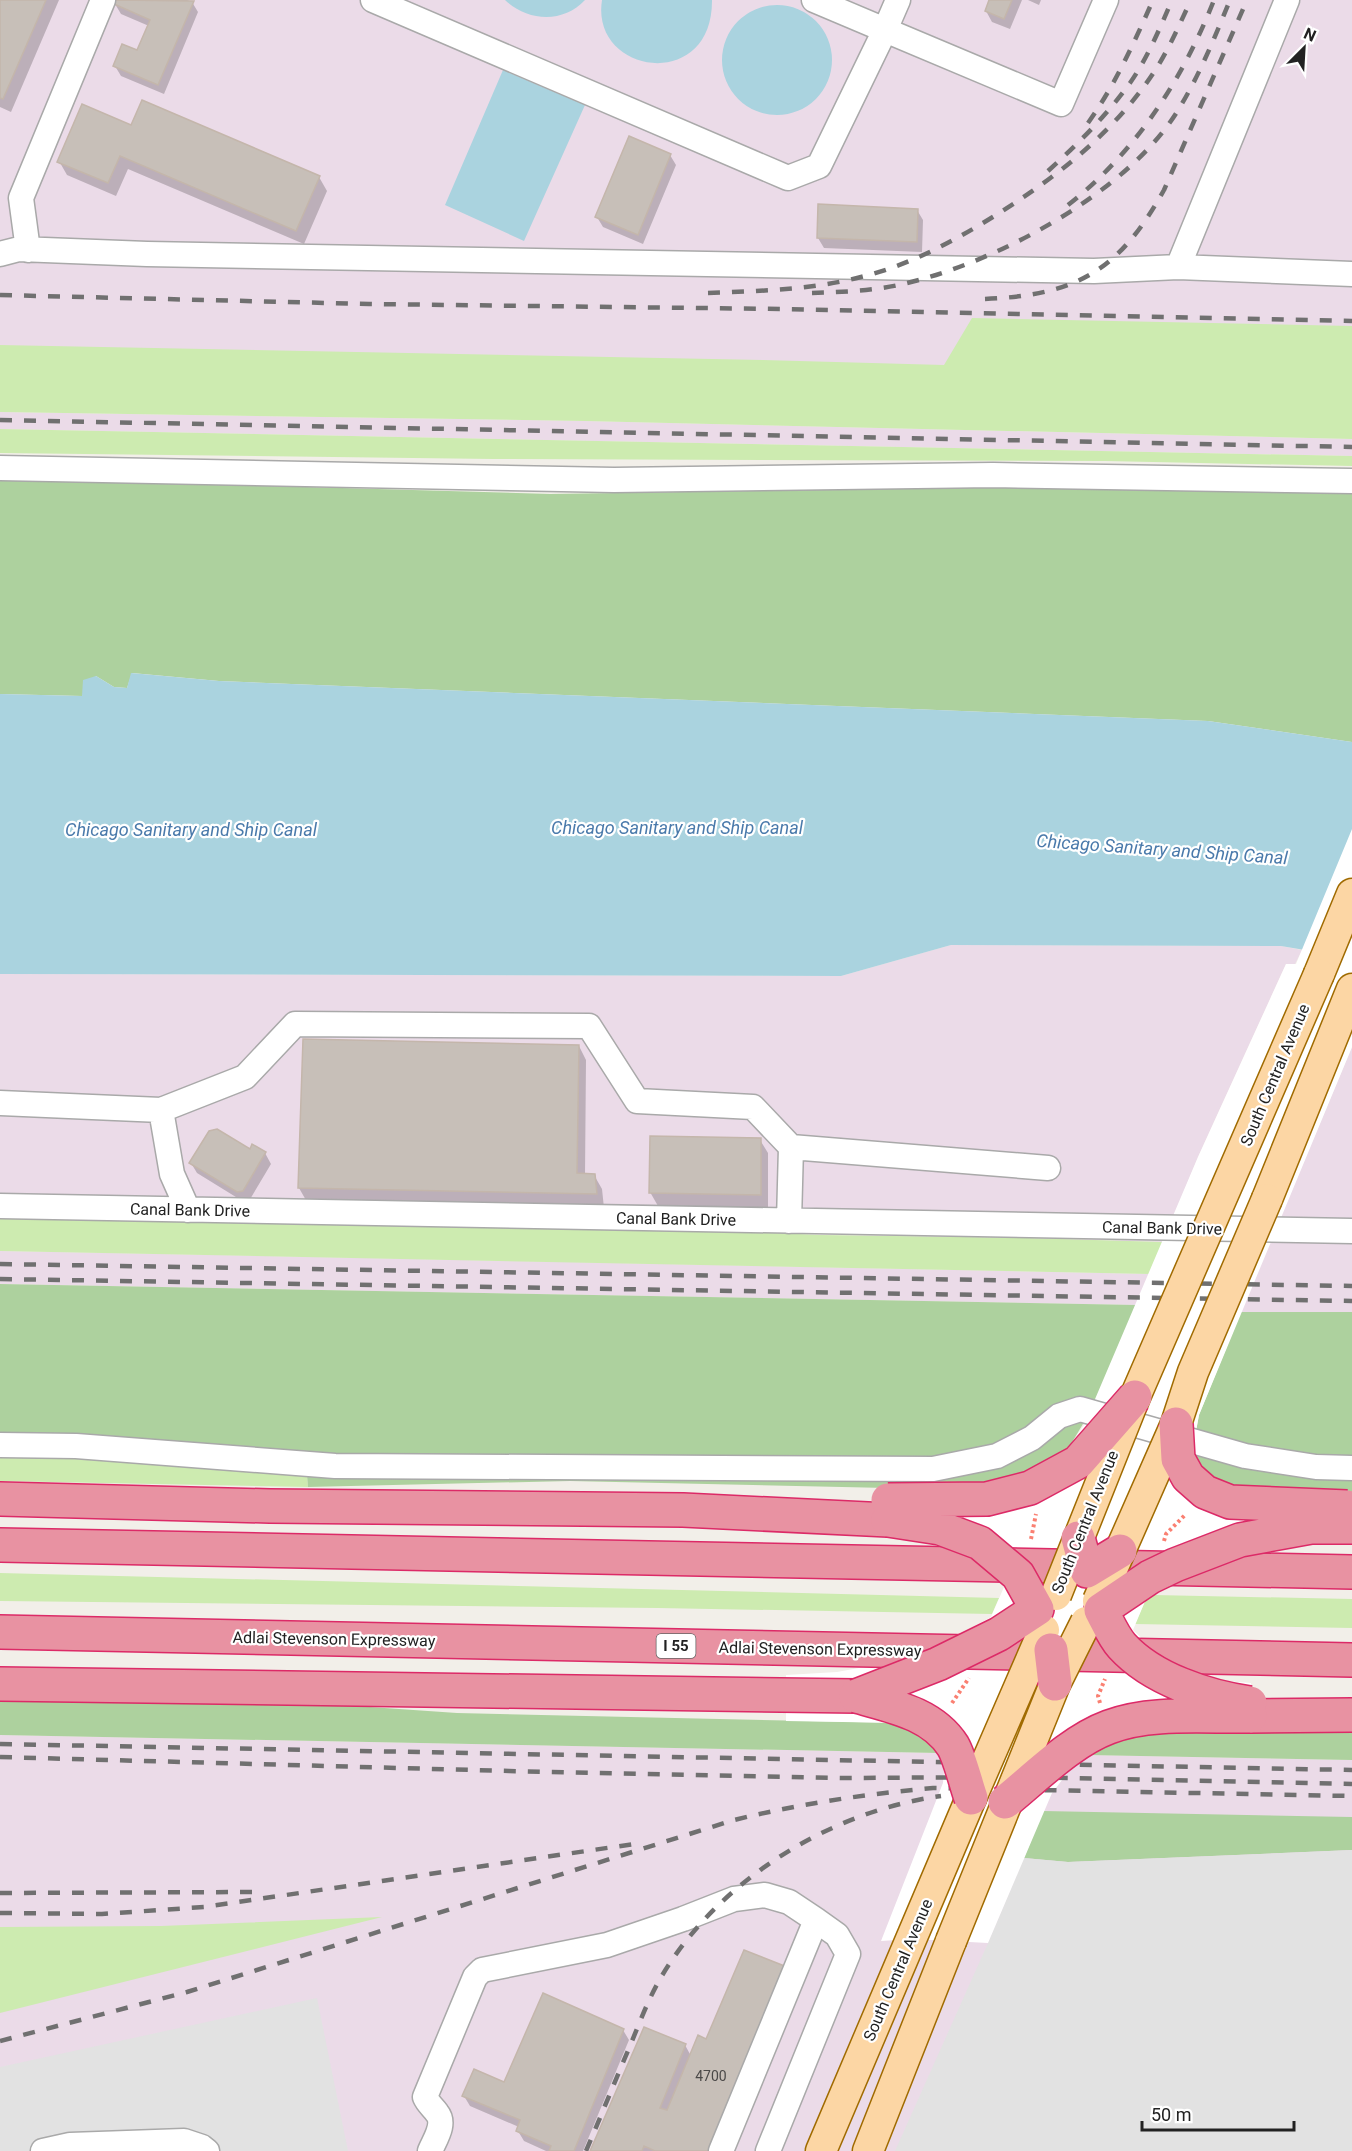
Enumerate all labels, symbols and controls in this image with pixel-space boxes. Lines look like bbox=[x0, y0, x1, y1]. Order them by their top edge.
north arrow bbox=[1274, 18, 1334, 78]
text: N bbox=[1301, 24, 1319, 46]
water label: Chicago Sanitary and Ship Canal bbox=[551, 817, 804, 838]
water label: Chicago Sanitary and Ship Canal bbox=[65, 819, 318, 840]
water label: Chicago Sanitary and Ship Canal bbox=[1036, 830, 1289, 868]
street label: South Central Avenue bbox=[1236, 1001, 1314, 1149]
street label: Canal Bank Drive bbox=[130, 1199, 250, 1221]
street label: Canal Bank Drive bbox=[616, 1208, 736, 1230]
street label: Canal Bank Drive bbox=[1102, 1217, 1222, 1239]
street label: South Central Avenue bbox=[1048, 1448, 1122, 1596]
street label: Adlai Stevenson Expressway bbox=[233, 1628, 436, 1650]
road number: I 55 bbox=[656, 1634, 696, 1658]
street label: Adlai Stevenson Expressway bbox=[719, 1638, 922, 1660]
street label: South Central Avenue bbox=[859, 1896, 937, 2044]
house number: 4700 bbox=[695, 2068, 727, 2084]
scale bar bbox=[1142, 2094, 1294, 2132]
text: 50 m bbox=[1151, 2104, 1191, 2125]

